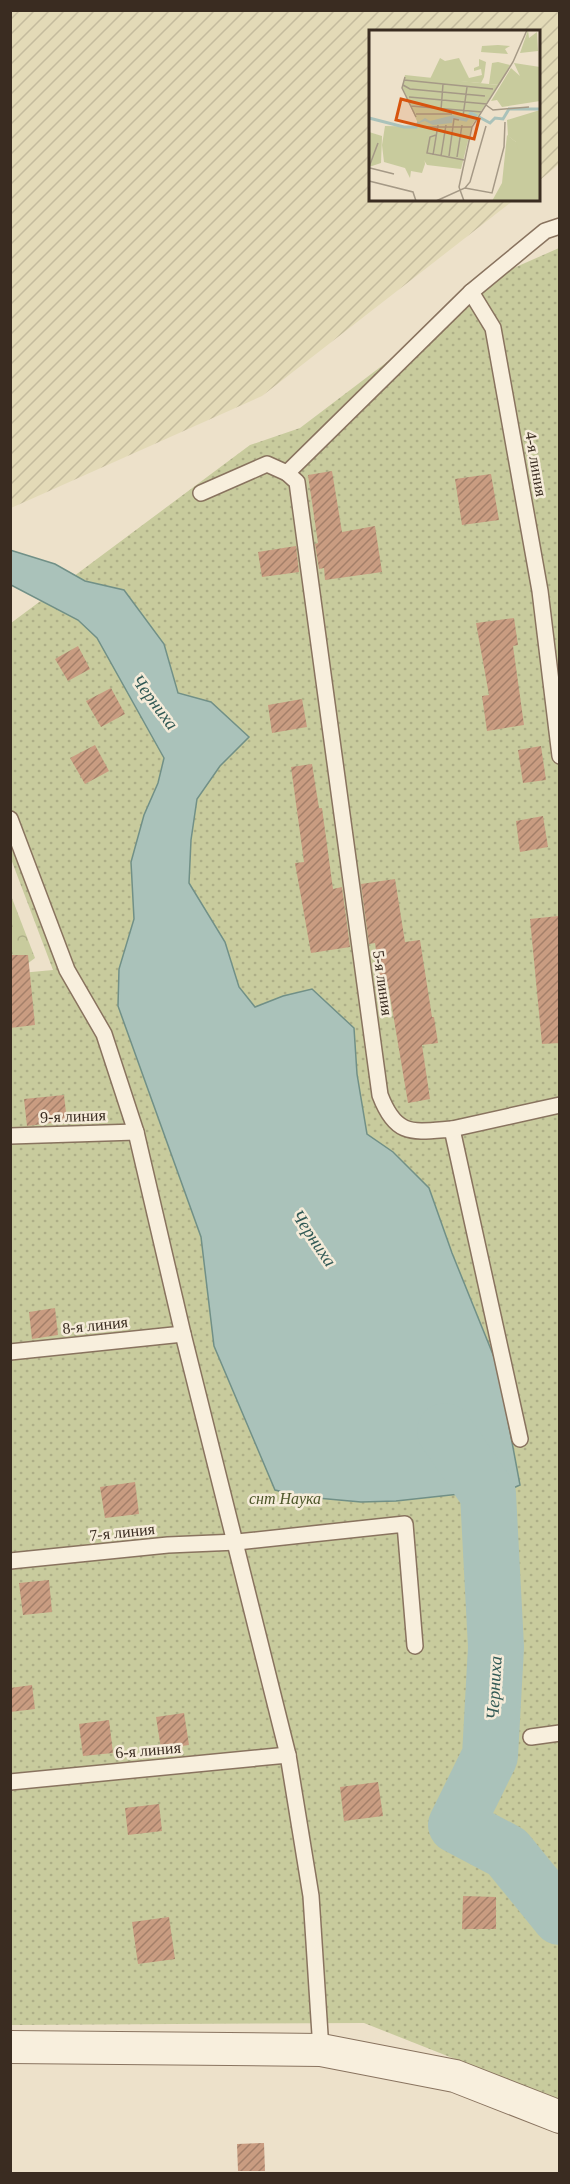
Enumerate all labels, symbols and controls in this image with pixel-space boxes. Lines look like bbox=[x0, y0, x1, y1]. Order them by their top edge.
inset map bbox=[369, 30, 540, 201]
street label: 4-я линия bbox=[522, 430, 550, 498]
water label: Черниха bbox=[128, 670, 182, 734]
street label: 5-я линия bbox=[370, 949, 396, 1017]
street label: 9-я линия bbox=[40, 1106, 107, 1126]
water label: Черниха bbox=[288, 1206, 340, 1270]
street label: 8-я линия bbox=[61, 1313, 129, 1337]
park label: снт Наука bbox=[249, 1490, 321, 1508]
street label: 7-я линия bbox=[88, 1520, 156, 1544]
water label: Черниха bbox=[482, 1655, 506, 1721]
street label: 6-я линия bbox=[115, 1739, 182, 1761]

